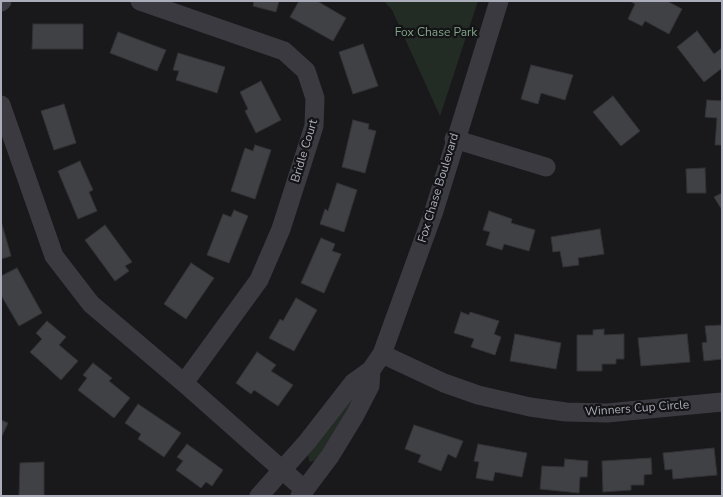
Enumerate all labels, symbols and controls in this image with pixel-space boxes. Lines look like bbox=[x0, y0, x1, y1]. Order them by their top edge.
park label: Fox Chase Park bbox=[395, 26, 477, 40]
street label: Bridle Court bbox=[289, 118, 321, 184]
street label: Fox Chase Boulevard bbox=[415, 132, 463, 244]
street label: Winners Cup Circle bbox=[584, 398, 690, 420]

